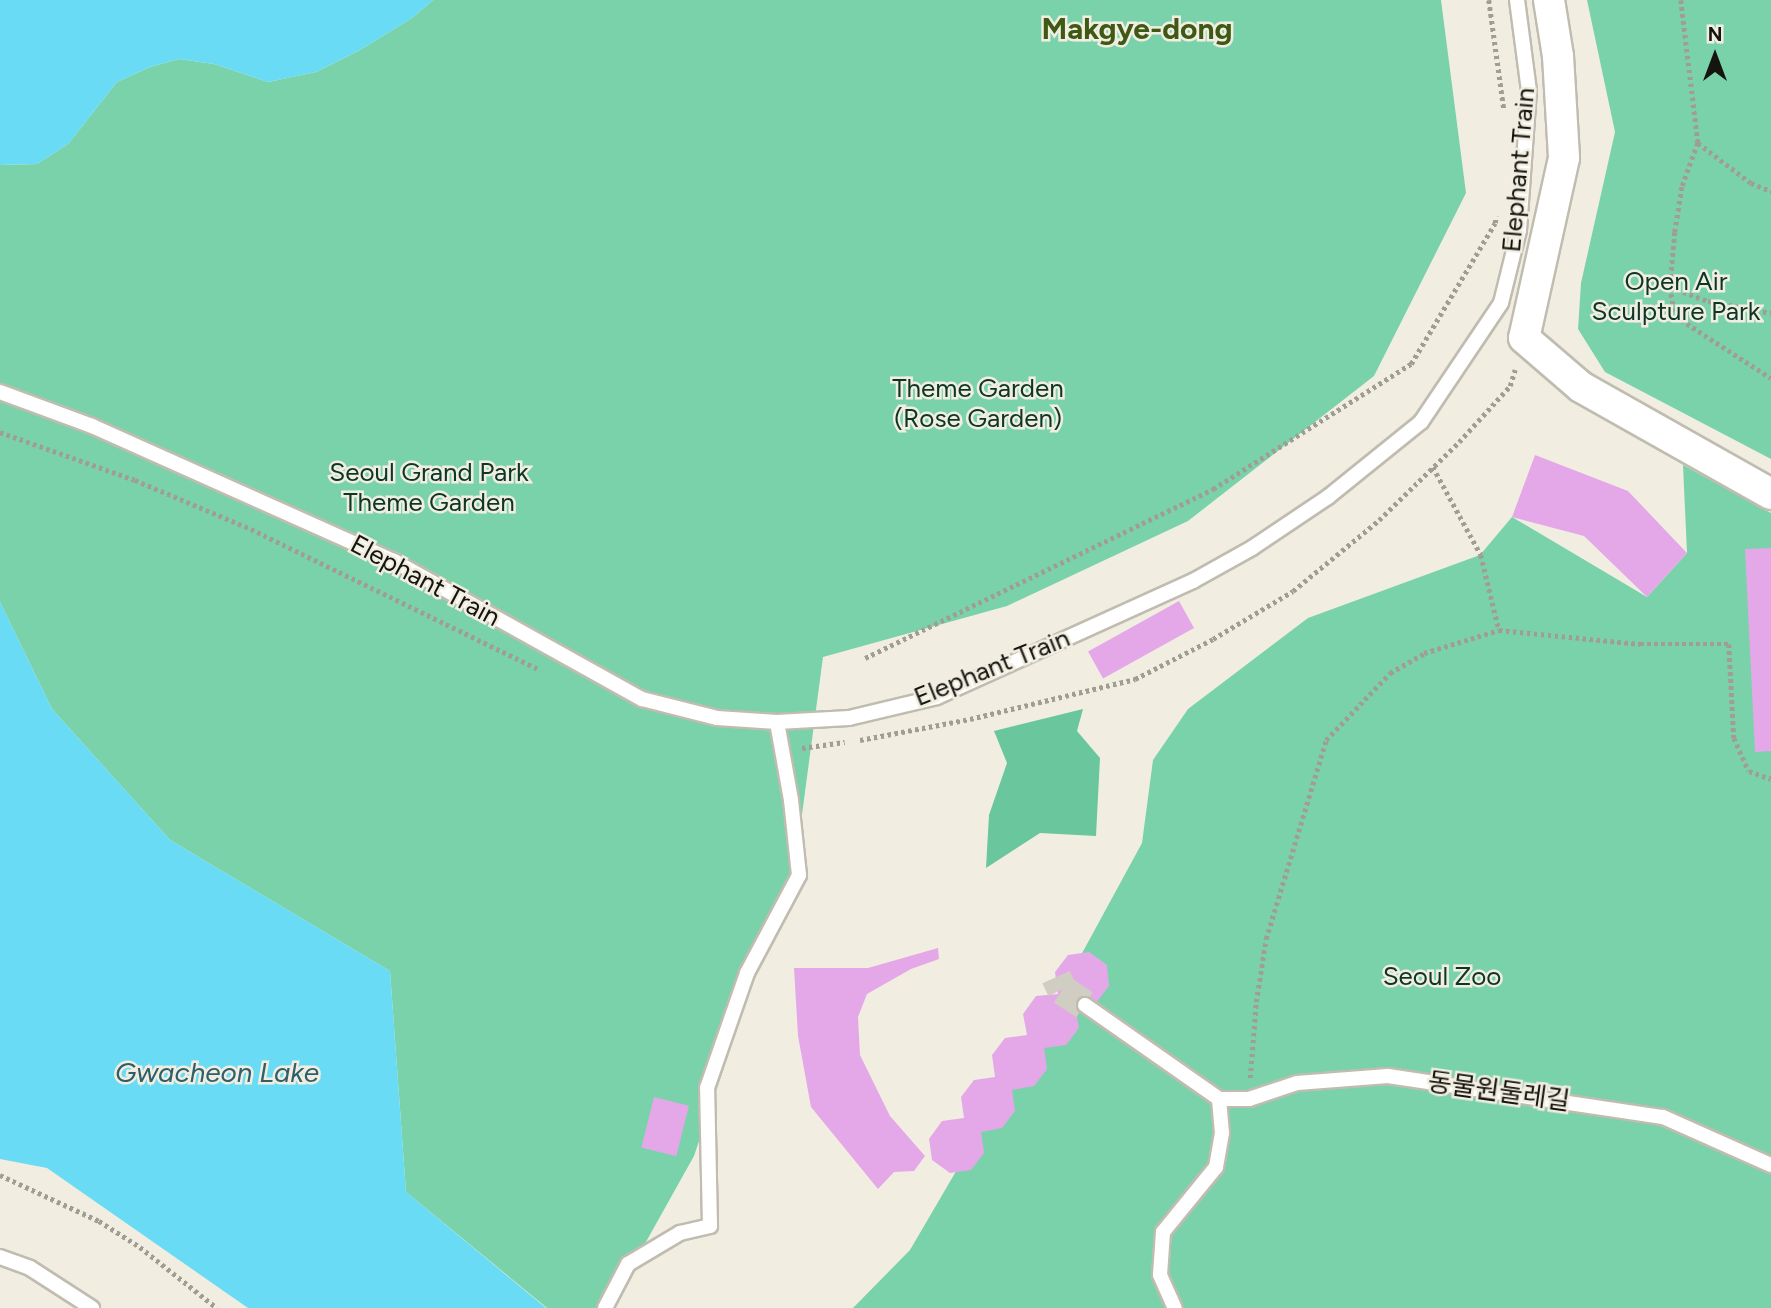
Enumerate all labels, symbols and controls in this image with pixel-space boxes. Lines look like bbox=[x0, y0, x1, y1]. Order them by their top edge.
district label: Makgye-dong bbox=[1041, 11, 1233, 47]
north arrow bbox=[1680, 21, 1750, 91]
text: N bbox=[1708, 23, 1722, 46]
street label: Elephant Train bbox=[1496, 86, 1542, 254]
park label: Open Air Sculpture Park bbox=[1592, 266, 1760, 328]
park label: Theme Garden (Rose Garden) bbox=[892, 373, 1064, 434]
park label: Seoul Grand Park Theme Garden bbox=[329, 457, 529, 518]
street label: Elephant Train bbox=[345, 529, 505, 633]
street label: Elephant Train bbox=[910, 623, 1074, 713]
park label: Seoul Zoo bbox=[1383, 961, 1501, 993]
water label: Gwacheon Lake bbox=[115, 1055, 319, 1089]
street label: 동물원둘레길 bbox=[1426, 1067, 1572, 1117]

